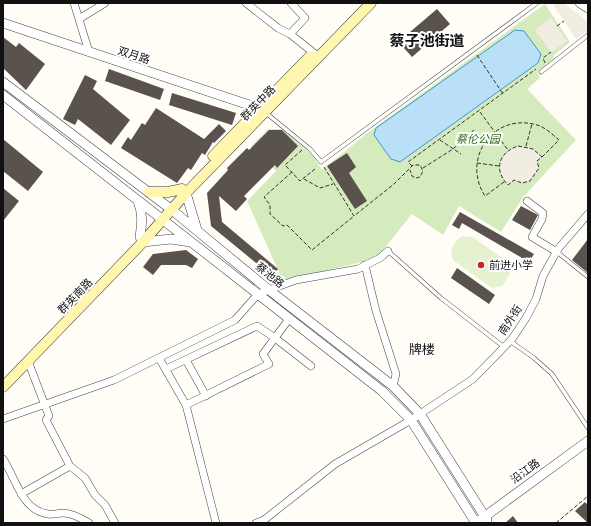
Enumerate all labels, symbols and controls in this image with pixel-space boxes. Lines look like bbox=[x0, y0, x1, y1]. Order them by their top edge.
district label: 蔡子池街道 bbox=[389, 31, 465, 50]
street label: 双月路 bbox=[116, 43, 152, 67]
street label: 群英中路 bbox=[238, 82, 278, 124]
park label: 蔡伦公园 bbox=[456, 132, 502, 146]
place label: 前进小学 bbox=[489, 258, 533, 272]
street label: 蔡池路 bbox=[253, 259, 287, 291]
marker: 前进小学 bbox=[476, 260, 486, 270]
street label: 群英南路 bbox=[55, 275, 95, 317]
street label: 南外街 bbox=[495, 302, 525, 338]
district label: 牌楼 bbox=[409, 341, 435, 358]
street label: 沿江路 bbox=[508, 456, 542, 486]

